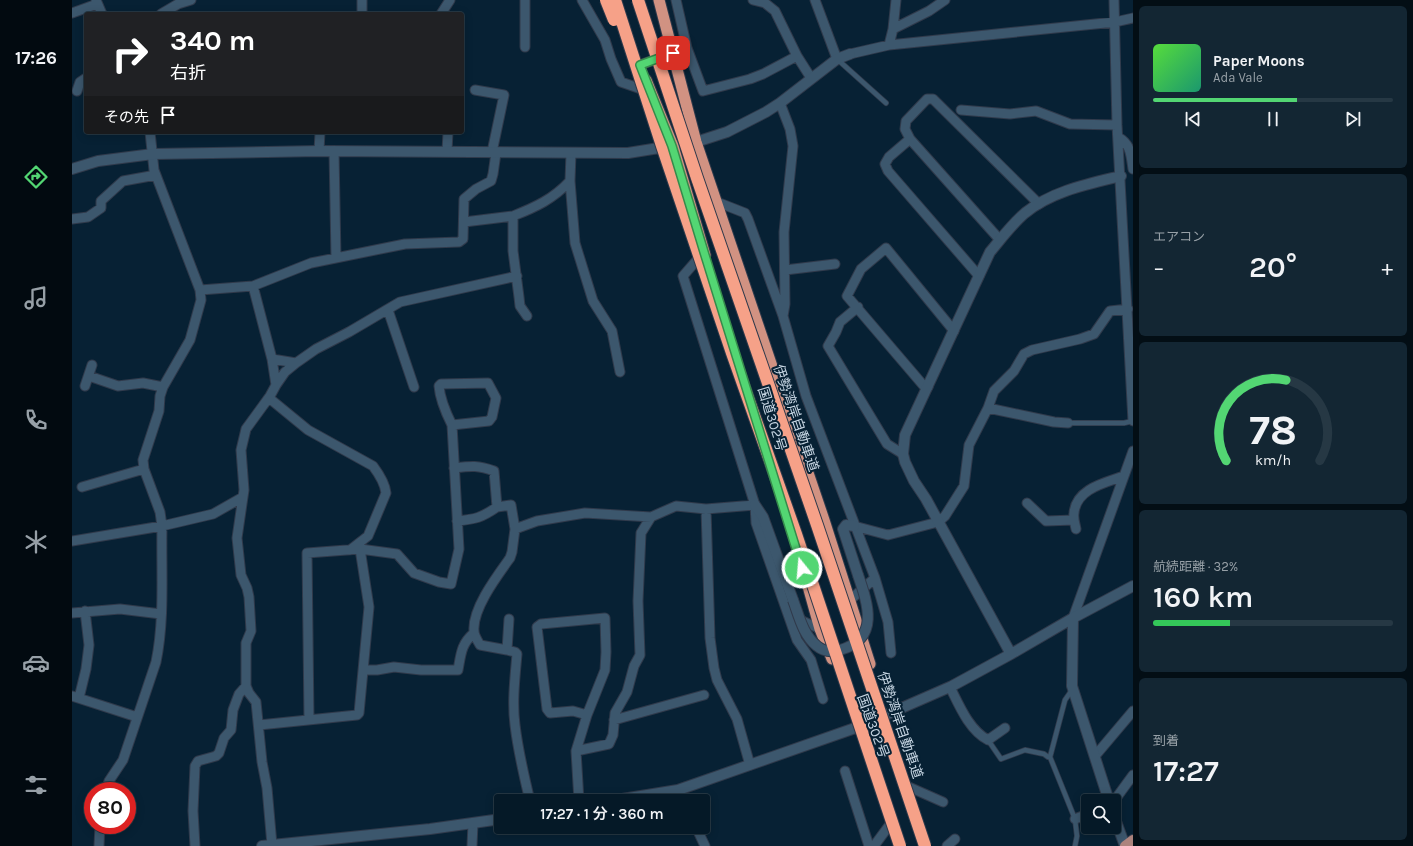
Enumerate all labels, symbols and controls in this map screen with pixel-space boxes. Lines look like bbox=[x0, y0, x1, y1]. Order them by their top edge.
text: 340 m bbox=[170, 24, 255, 57]
icon: right bbox=[104, 28, 156, 80]
pin bbox=[656, 36, 690, 70]
icon: arrive bbox=[662, 42, 684, 64]
text: 17:26 bbox=[15, 47, 57, 69]
text: Paper Moons bbox=[1213, 52, 1305, 70]
text: 右折 bbox=[170, 62, 206, 84]
text: Ada Vale bbox=[1213, 70, 1263, 85]
icon: arrive bbox=[157, 104, 179, 126]
text: その先 bbox=[104, 108, 149, 126]
icon: previous bbox=[1182, 108, 1204, 130]
icon: pause bbox=[1262, 108, 1284, 130]
icon: next bbox=[1342, 108, 1364, 130]
icon: directions bbox=[22, 163, 50, 191]
text: エアコン bbox=[1153, 229, 1205, 244]
text: 20° bbox=[1249, 249, 1297, 285]
text: − bbox=[1153, 255, 1165, 281]
text: + bbox=[1381, 255, 1393, 281]
icon: music bbox=[22, 284, 50, 312]
street label: 伊勢湾岸自動車道 bbox=[770, 362, 822, 474]
street label: 国道302号 bbox=[754, 385, 790, 453]
icon: phone bbox=[22, 406, 50, 434]
text: 78 bbox=[1249, 406, 1297, 454]
text: km/h bbox=[1255, 452, 1291, 469]
icon: climate bbox=[22, 528, 50, 556]
position arrow bbox=[781, 547, 823, 589]
text: 航続距離 · 32% bbox=[1153, 559, 1238, 574]
text: 160 km bbox=[1153, 579, 1253, 615]
icon: car bbox=[22, 649, 50, 677]
street label: 伊勢湾岸自動車道 bbox=[874, 669, 926, 781]
street label: 国道302号 bbox=[854, 692, 892, 760]
text: 到着 bbox=[1153, 733, 1179, 748]
text: 17:27 bbox=[1153, 753, 1219, 789]
icon: filters bbox=[22, 771, 50, 799]
speed limit sign: 80 bbox=[84, 782, 136, 834]
map controls bbox=[1081, 794, 1121, 834]
button: search bbox=[1081, 794, 1121, 834]
text: 17:27 · 1 分 · 360 m bbox=[540, 805, 664, 823]

